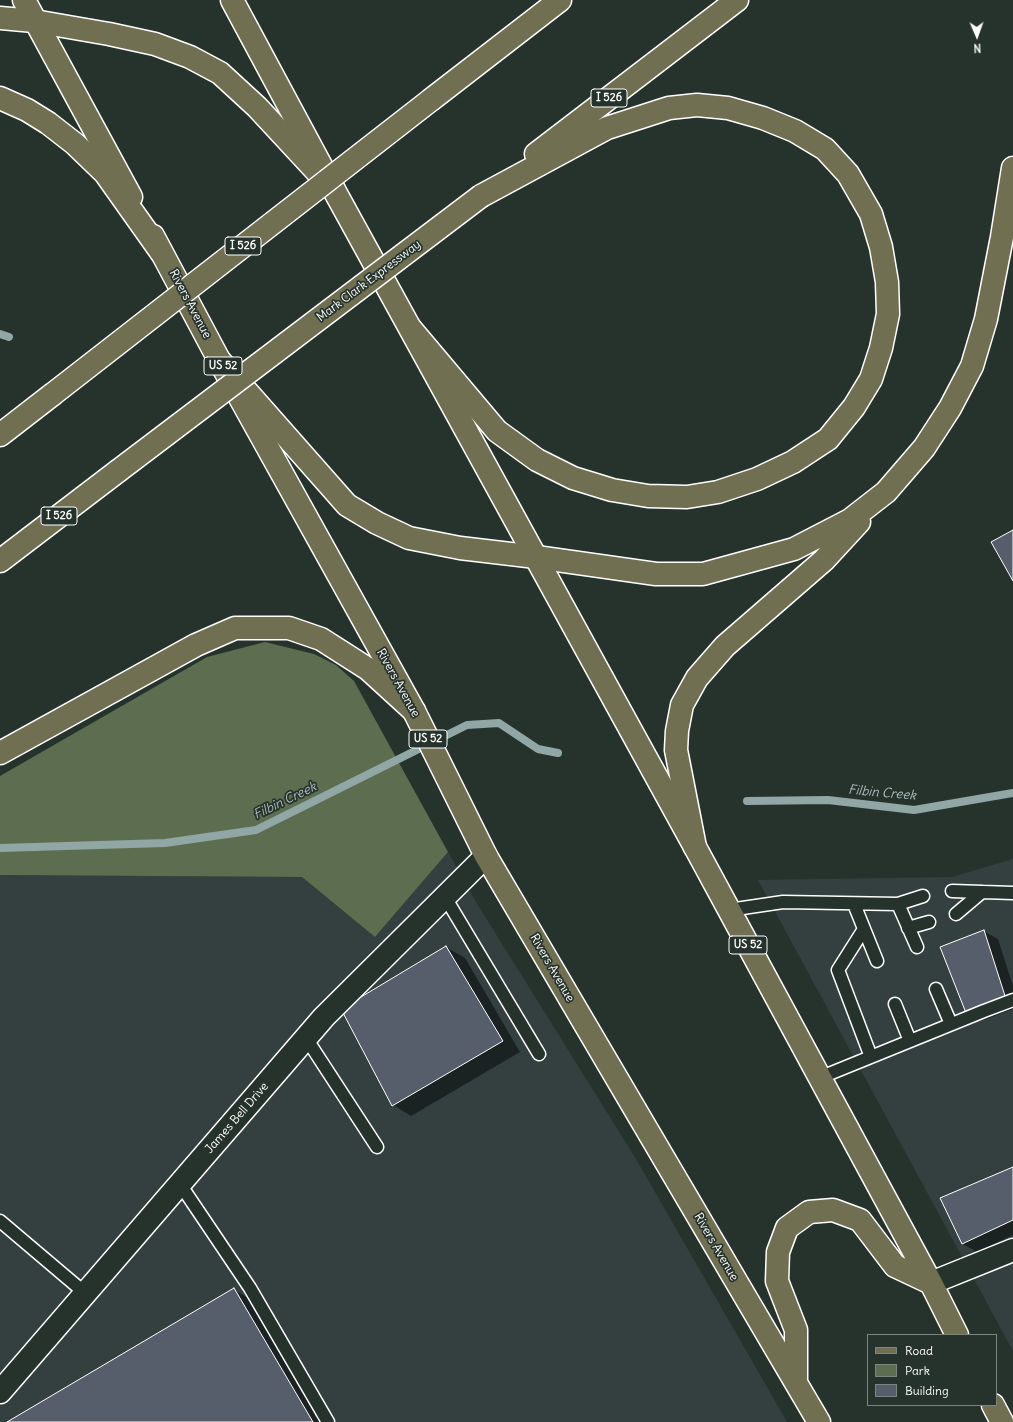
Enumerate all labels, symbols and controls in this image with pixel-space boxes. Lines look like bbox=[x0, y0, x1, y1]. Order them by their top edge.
north arrow bbox=[957, 16, 997, 56]
text: N bbox=[973, 41, 981, 55]
road number: I 526 bbox=[591, 89, 627, 107]
road number: I 526 bbox=[225, 237, 261, 255]
street label: Mark Clark Expressway bbox=[314, 237, 424, 325]
street label: Rivers Avenue bbox=[166, 267, 214, 341]
road number: US 52 bbox=[204, 357, 242, 375]
road number: I 526 bbox=[41, 507, 77, 525]
street label: Rivers Avenue bbox=[373, 646, 423, 720]
road number: US 52 bbox=[409, 730, 447, 748]
water label: Filbin Creek bbox=[251, 779, 319, 823]
water label: Filbin Creek bbox=[847, 782, 917, 804]
street label: Rivers Avenue bbox=[527, 931, 577, 1005]
road number: US 52 bbox=[729, 936, 767, 954]
street label: James Bell Drive bbox=[202, 1080, 272, 1156]
street label: Rivers Avenue bbox=[691, 1210, 741, 1284]
legend bbox=[867, 1334, 997, 1406]
text: Road bbox=[905, 1343, 933, 1358]
text: Park bbox=[905, 1363, 930, 1378]
text: Building bbox=[905, 1383, 949, 1398]

